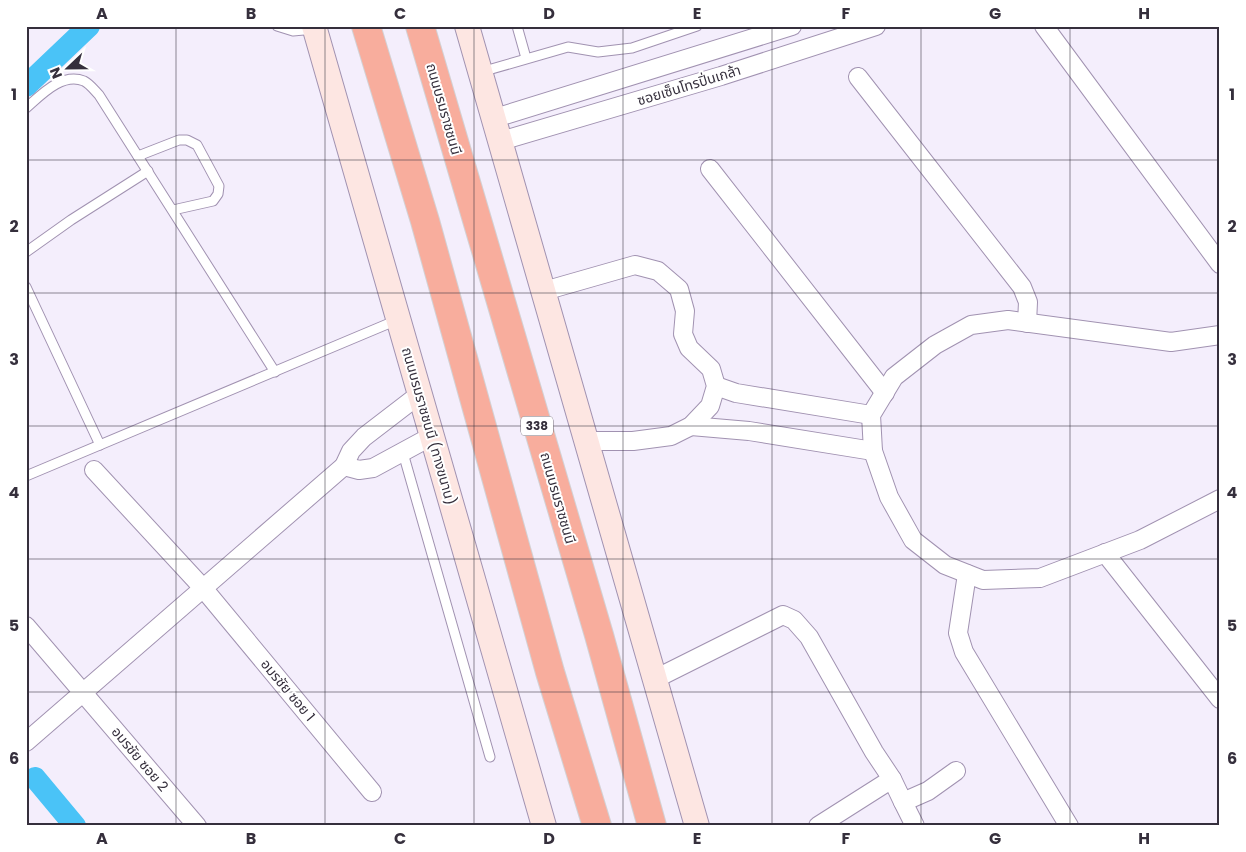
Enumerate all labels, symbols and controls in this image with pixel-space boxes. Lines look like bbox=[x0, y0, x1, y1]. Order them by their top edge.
text: A bbox=[96, 2, 108, 25]
text: B bbox=[246, 2, 256, 25]
text: C bbox=[394, 2, 406, 25]
text: D bbox=[543, 2, 555, 25]
text: E bbox=[693, 2, 701, 25]
text: F bbox=[842, 2, 851, 25]
text: G bbox=[989, 2, 1001, 25]
text: H bbox=[1138, 2, 1150, 25]
north arrow bbox=[42, 42, 92, 92]
street label: ซอยเซ็นโทรปิ่นเกล้า bbox=[635, 60, 743, 110]
street label: ถนนบรมราชชนนี bbox=[421, 61, 467, 157]
text: N bbox=[45, 64, 67, 81]
text: 1 bbox=[11, 83, 17, 106]
text: 1 bbox=[1229, 83, 1235, 106]
text: 2 bbox=[9, 215, 19, 238]
text: 2 bbox=[1227, 215, 1237, 238]
street label: ถนนบรมราชชนนี (ทางขนาน) bbox=[397, 345, 461, 507]
text: 3 bbox=[9, 348, 19, 371]
text: 3 bbox=[1227, 348, 1237, 371]
road number: 338 bbox=[521, 416, 553, 436]
street label: ถนนบรมราชชนนี bbox=[535, 450, 581, 546]
text: 4 bbox=[9, 481, 20, 504]
text: 4 bbox=[1227, 481, 1238, 504]
text: 5 bbox=[9, 614, 19, 637]
text: 5 bbox=[1227, 614, 1237, 637]
street label: อมรชัย ซอย 1 bbox=[256, 655, 320, 725]
street label: อมรชัย ซอย 2 bbox=[107, 722, 173, 796]
text: 6 bbox=[9, 747, 19, 770]
text: 6 bbox=[1227, 747, 1237, 770]
text: A bbox=[96, 827, 108, 850]
text: B bbox=[246, 827, 256, 850]
text: C bbox=[394, 827, 406, 850]
text: D bbox=[543, 827, 555, 850]
text: E bbox=[693, 827, 701, 850]
text: F bbox=[842, 827, 851, 850]
text: G bbox=[989, 827, 1001, 850]
text: H bbox=[1138, 827, 1150, 850]

